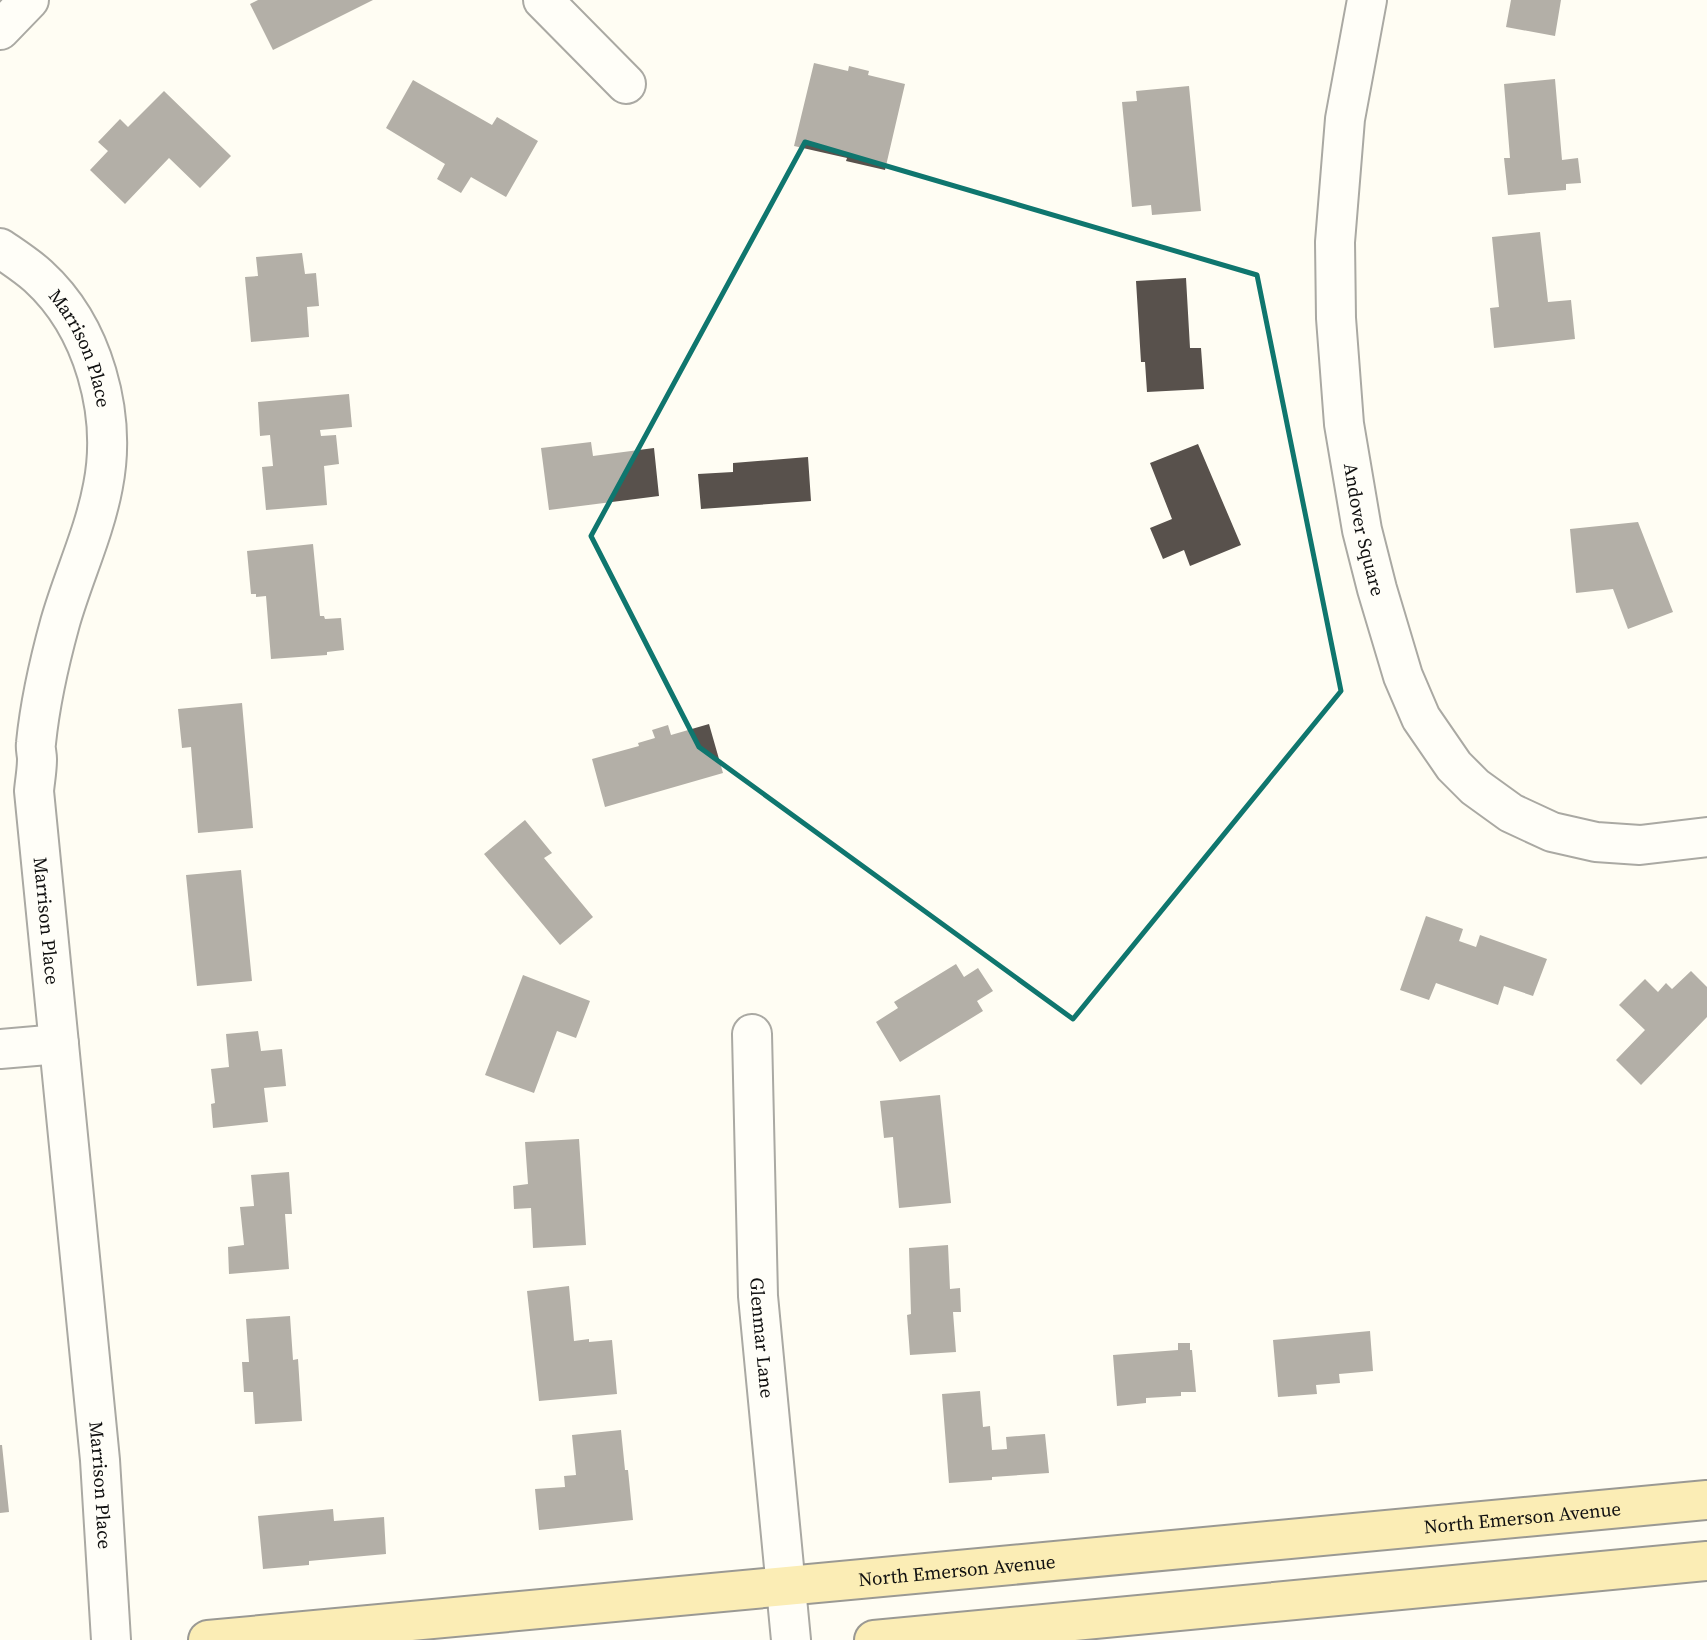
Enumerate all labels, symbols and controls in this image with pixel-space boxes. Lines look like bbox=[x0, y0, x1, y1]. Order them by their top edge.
street label: Marrison Place bbox=[43, 283, 117, 409]
street label: Andover Square bbox=[1338, 461, 1391, 599]
street label: Marrison Place bbox=[28, 856, 66, 986]
street label: Glenmar Lane bbox=[745, 1277, 781, 1399]
street label: Marrison Place bbox=[83, 1420, 118, 1550]
street label: North Emerson Avenue bbox=[1423, 1495, 1622, 1539]
street label: North Emerson Avenue bbox=[857, 1548, 1056, 1592]

